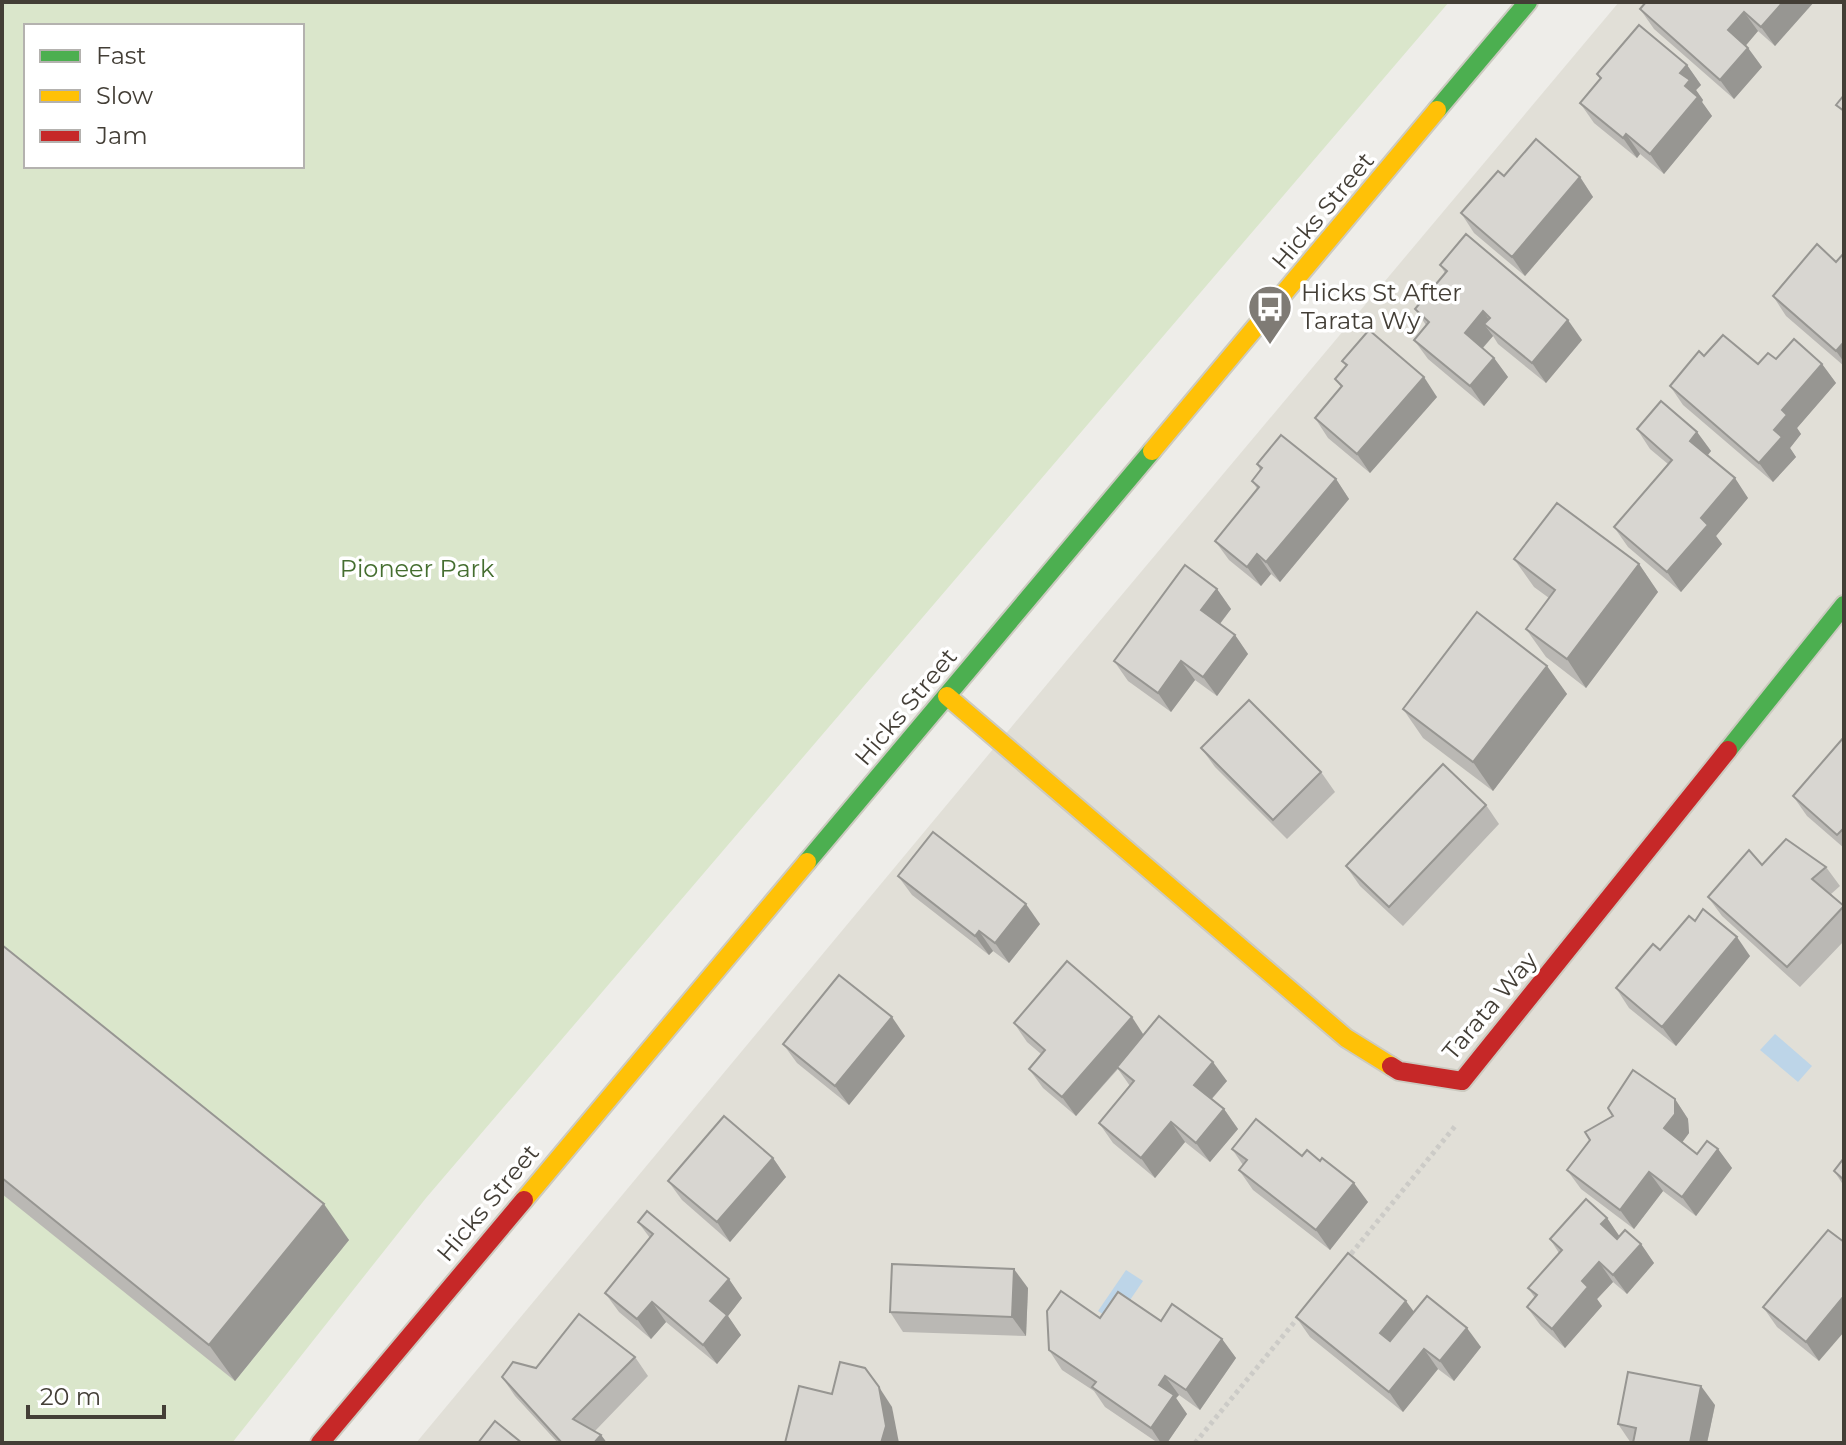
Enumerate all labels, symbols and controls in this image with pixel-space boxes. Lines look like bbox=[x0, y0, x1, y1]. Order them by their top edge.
legend bbox=[24, 24, 304, 168]
text: Fast bbox=[96, 41, 147, 70]
text: Slow bbox=[96, 81, 153, 110]
text: Jam bbox=[95, 121, 148, 150]
street label: Hicks Street bbox=[1265, 146, 1380, 275]
place label: Hicks St After Tarata Wy bbox=[1301, 278, 1462, 335]
bus stop icon: Hicks St After Tarata Wy bbox=[1246, 283, 1294, 346]
park label: Pioneer Park bbox=[340, 554, 495, 583]
street label: Hicks Street bbox=[848, 642, 963, 771]
street label: Tarata Way bbox=[1436, 946, 1543, 1065]
street label: Hicks Street bbox=[430, 1138, 545, 1267]
scale bar bbox=[28, 1369, 164, 1419]
text: 20 m bbox=[40, 1382, 101, 1411]

